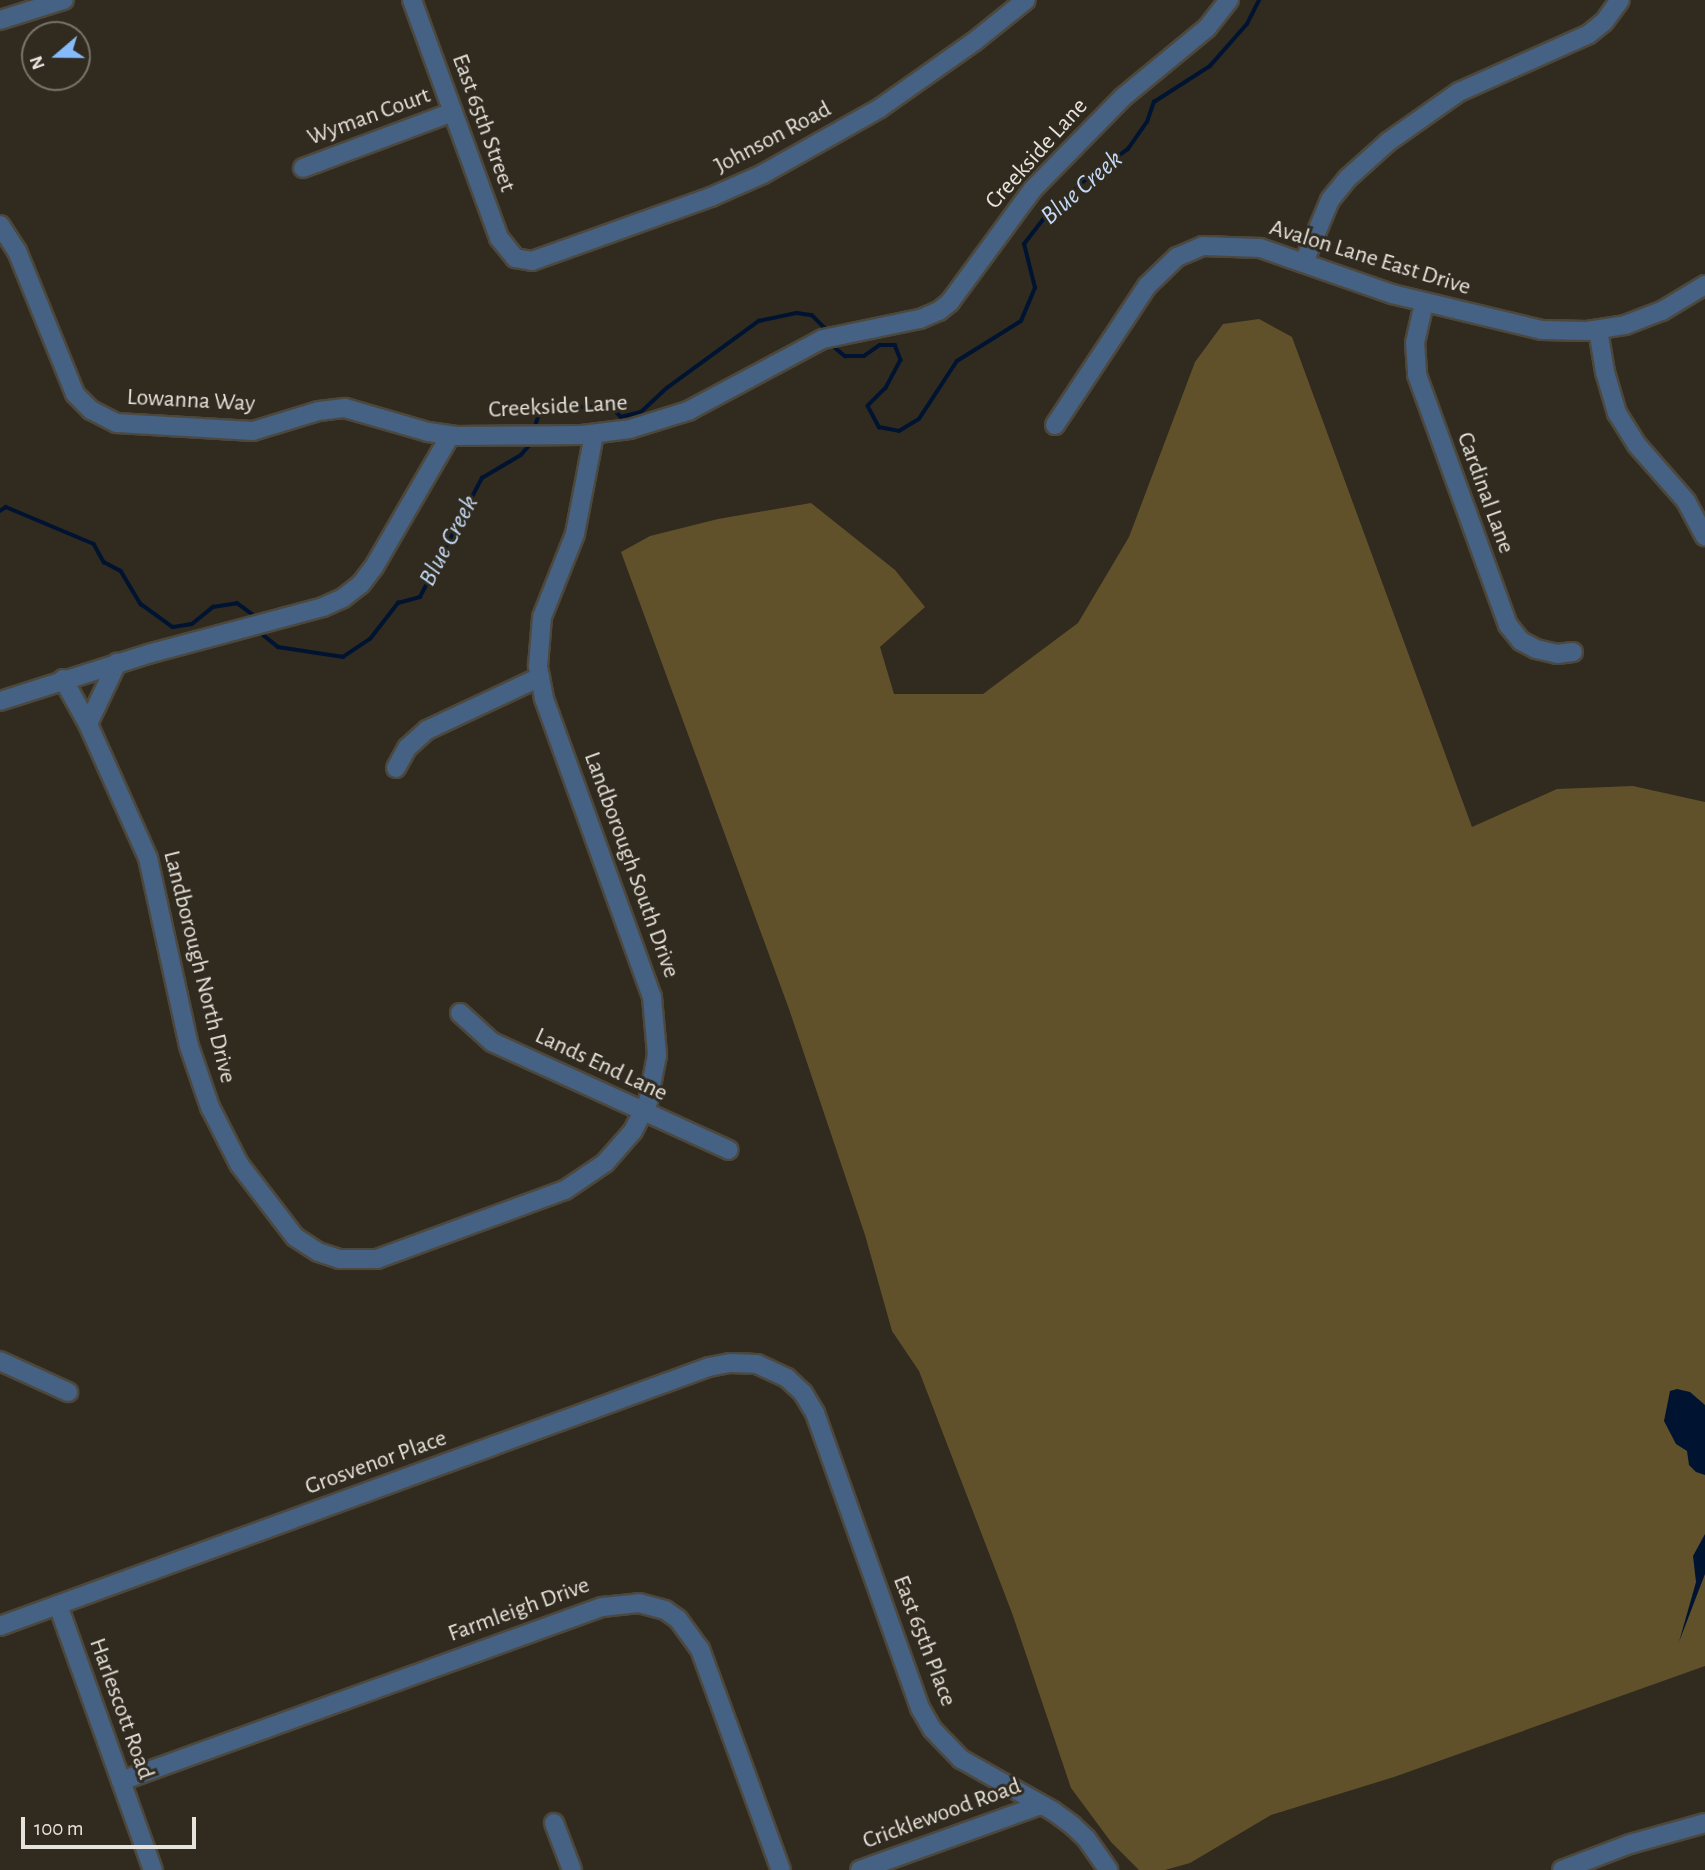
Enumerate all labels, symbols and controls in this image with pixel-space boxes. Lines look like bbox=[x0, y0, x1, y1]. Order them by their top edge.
north arrow bbox=[21, 21, 91, 91]
street label: East 65th Street bbox=[445, 50, 521, 196]
text: N bbox=[26, 53, 49, 72]
street label: Wyman Court bbox=[304, 81, 434, 153]
street label: Creekside Lane bbox=[980, 93, 1094, 215]
street label: Johnson Road bbox=[710, 95, 836, 181]
water label: Blue Creek bbox=[1035, 144, 1129, 232]
street label: Avalon Lane East Drive bbox=[1266, 214, 1474, 302]
street label: Lowanna Way bbox=[126, 383, 256, 419]
street label: Creekside Lane bbox=[488, 389, 628, 425]
street label: Cardinal Lane bbox=[1450, 428, 1520, 558]
water label: Blue Creek bbox=[412, 490, 486, 592]
street label: Landborough South Drive bbox=[577, 748, 685, 982]
street label: Landborough North Drive bbox=[156, 848, 242, 1086]
street label: Lands End Lane bbox=[530, 1022, 672, 1108]
street label: Grosvenor Place bbox=[301, 1424, 451, 1502]
street label: Farmleigh Drive bbox=[444, 1571, 594, 1649]
street label: East 65th Place bbox=[886, 1571, 962, 1711]
street label: Harlescott Road bbox=[82, 1634, 160, 1784]
street label: Cricklewood Road bbox=[859, 1772, 1025, 1856]
scale bar bbox=[24, 1804, 200, 1848]
text: 100 m bbox=[34, 1818, 84, 1839]

